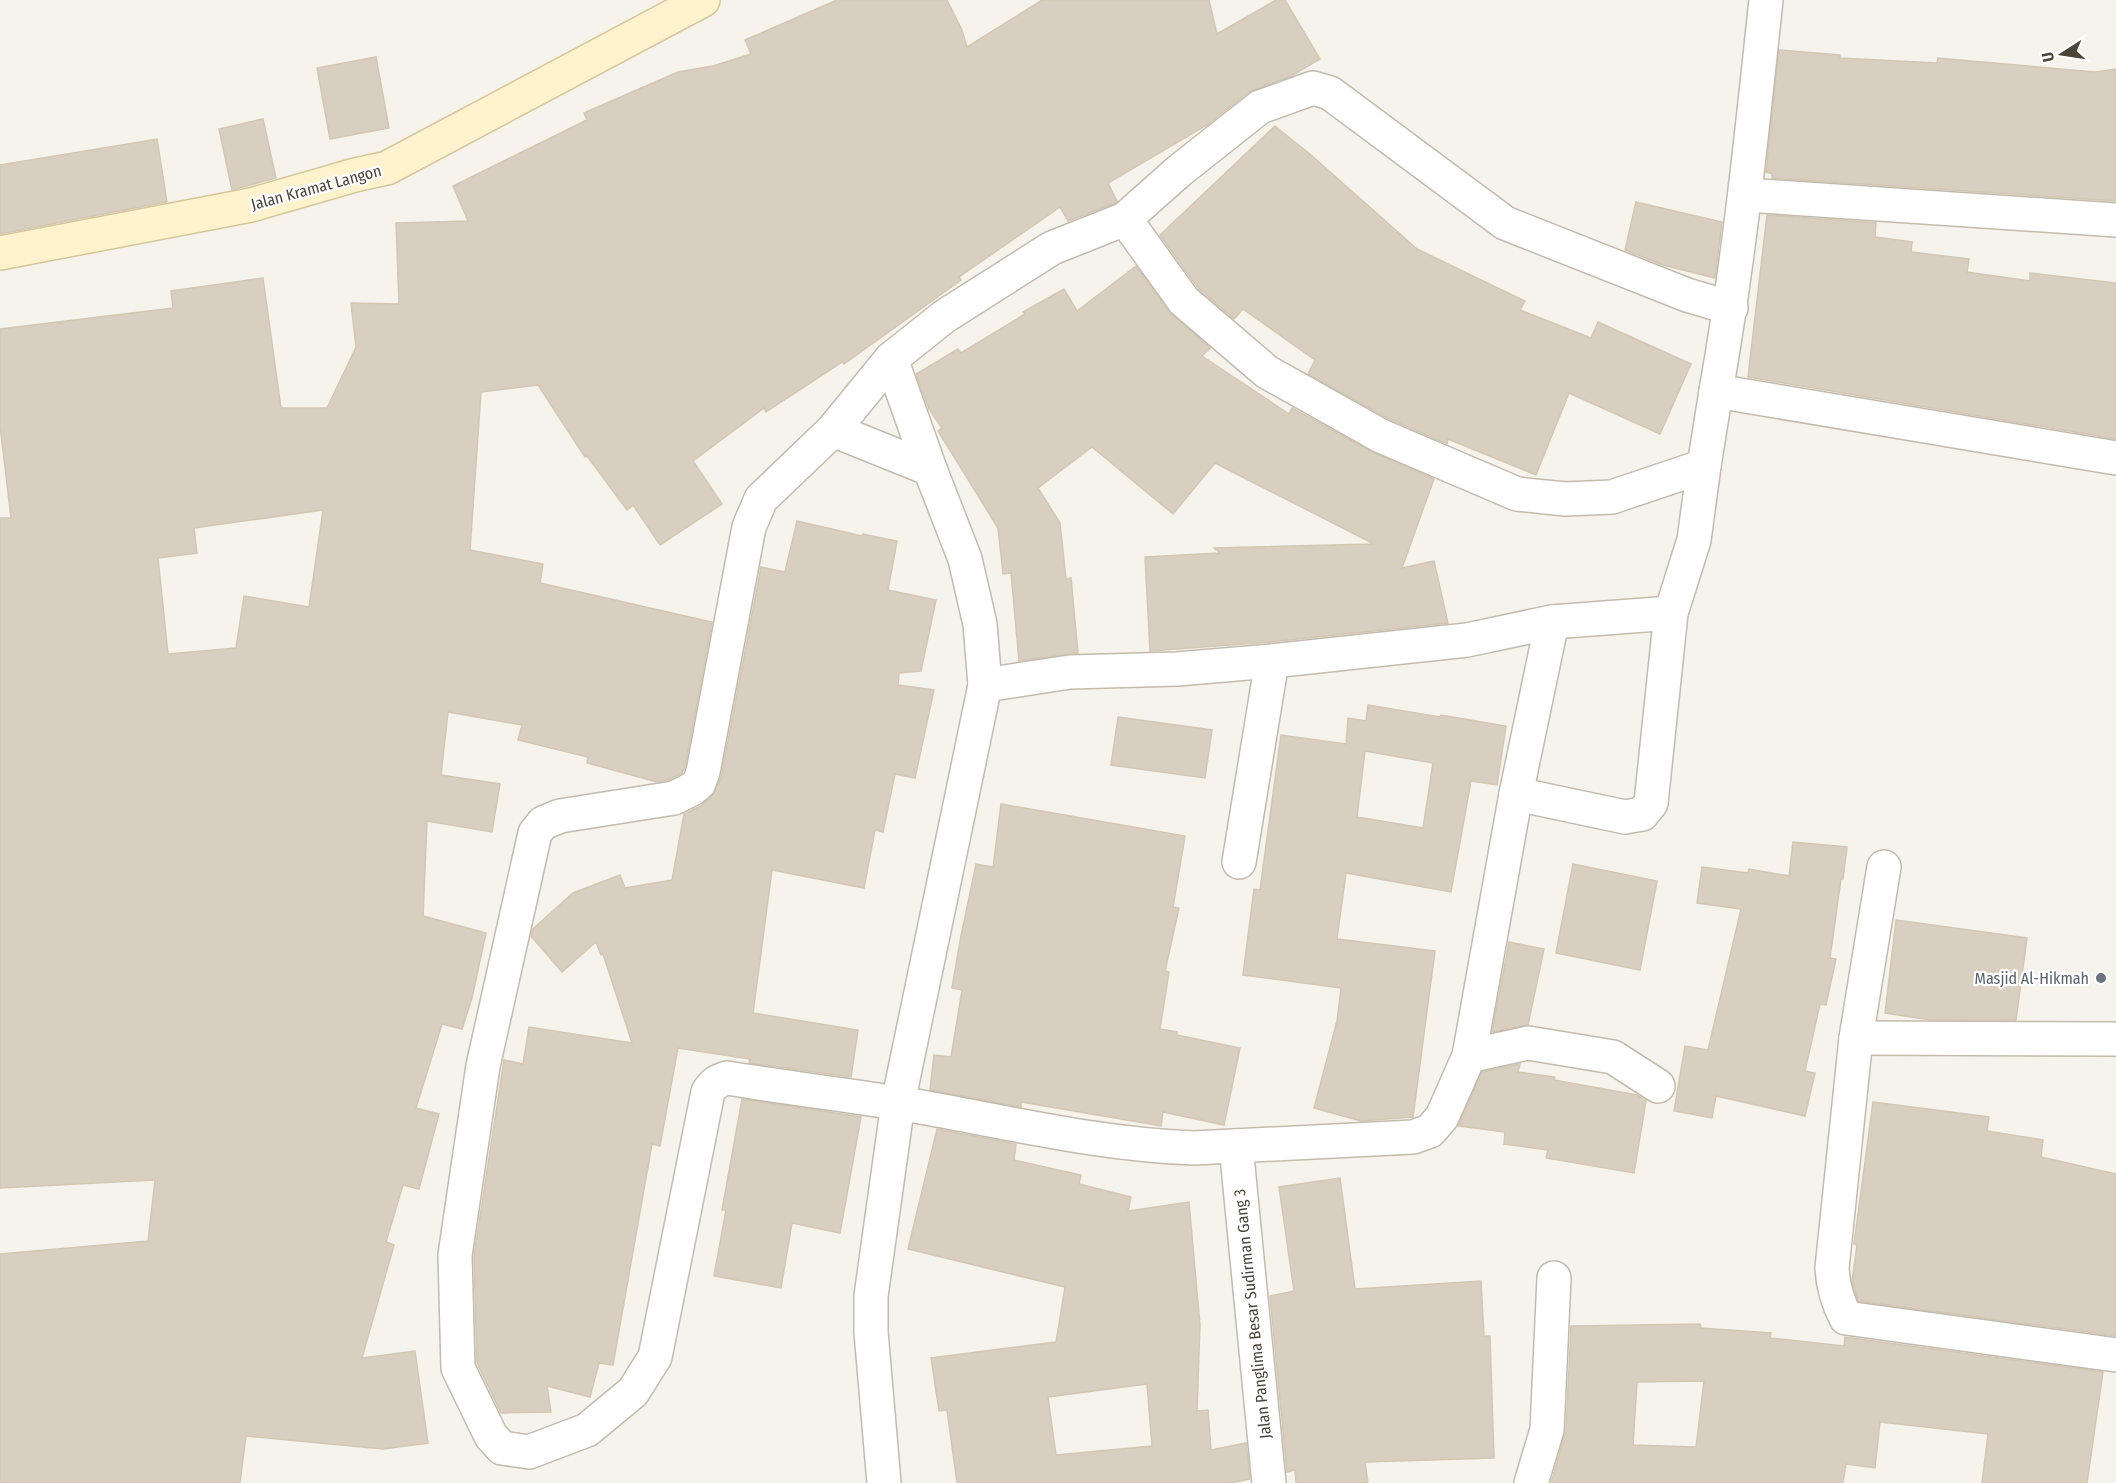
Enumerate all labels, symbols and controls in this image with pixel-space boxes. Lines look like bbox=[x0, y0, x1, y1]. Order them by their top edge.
north arrow bbox=[2032, 24, 2092, 84]
text: U bbox=[2038, 50, 2058, 64]
street label: Jalan Kramat Langon bbox=[249, 161, 383, 214]
place label: Masjid Al-Hikmah bbox=[1975, 969, 2089, 988]
marker: Masjid Al-Hikmah bbox=[2094, 971, 2108, 985]
street label: Jalan Panglima Besar Sudirman Gang 3 bbox=[1230, 1188, 1275, 1440]

